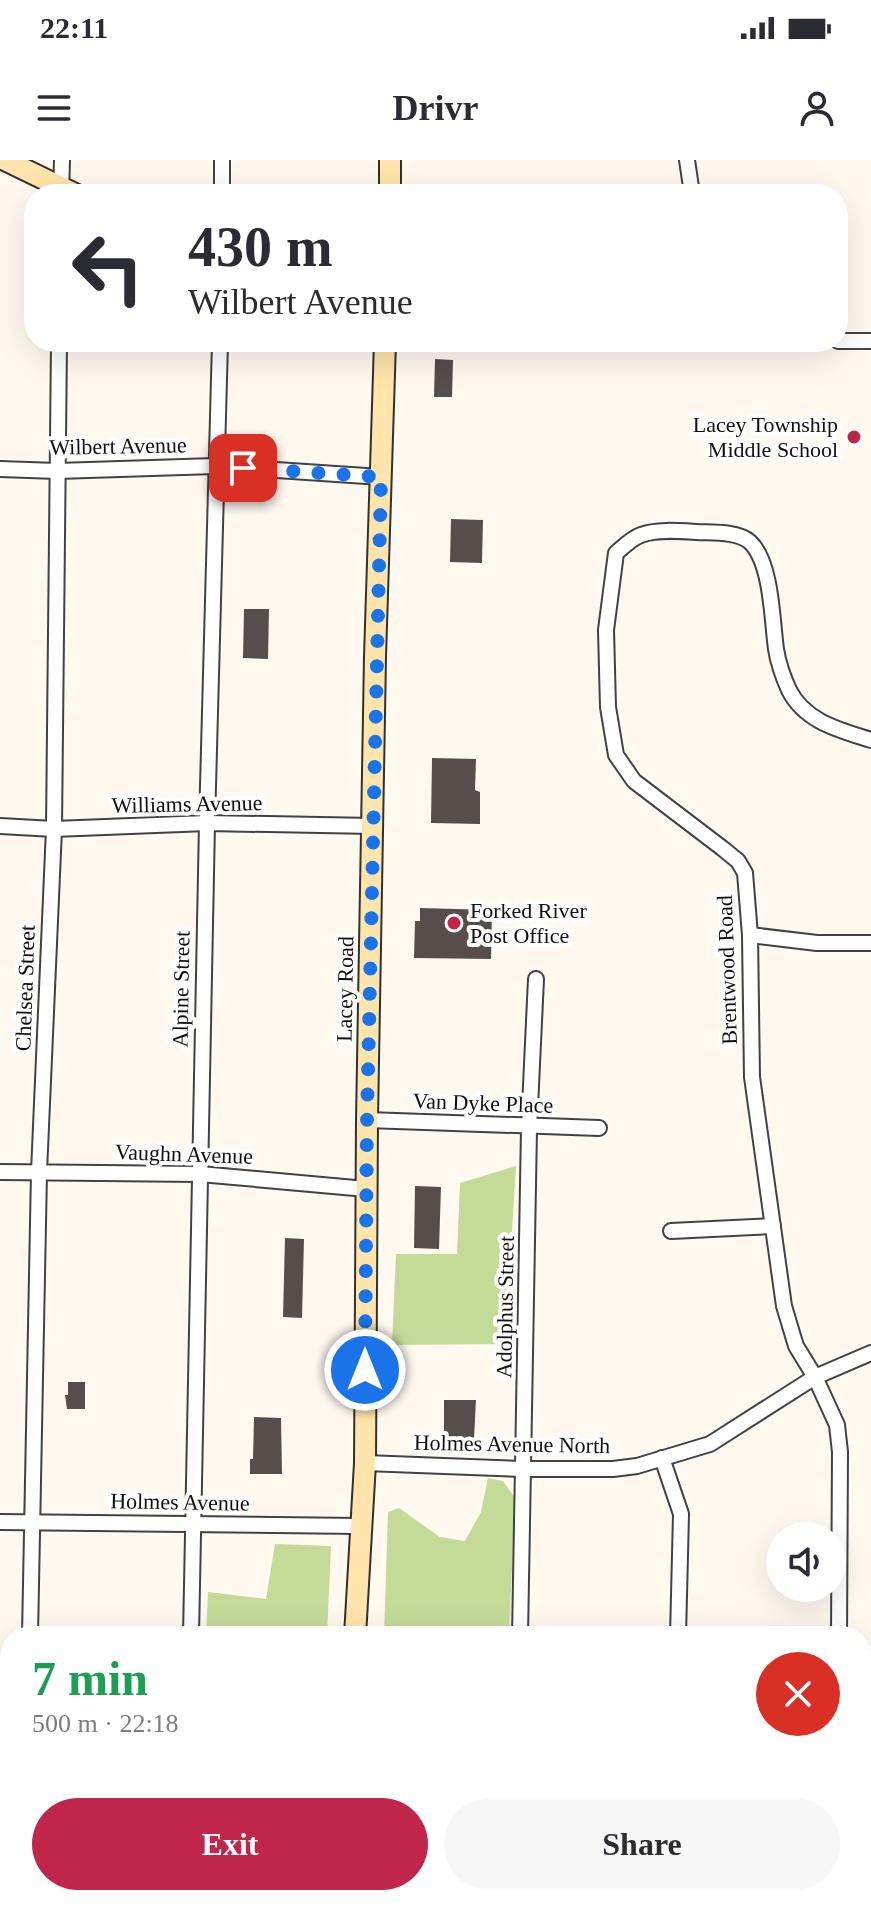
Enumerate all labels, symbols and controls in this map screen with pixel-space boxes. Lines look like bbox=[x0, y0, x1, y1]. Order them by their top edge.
text: 22:11 bbox=[40, 11, 108, 44]
icon: menu bbox=[32, 86, 76, 130]
icon: person bbox=[795, 86, 839, 130]
text: Drivr bbox=[393, 88, 478, 128]
icon: left bbox=[56, 216, 160, 320]
text: 430 m bbox=[188, 216, 333, 278]
text: Wilbert Avenue bbox=[188, 282, 413, 322]
place label: Lacey Township Middle School bbox=[693, 412, 838, 462]
marker: Lacey Township Middle School bbox=[845, 428, 863, 446]
street label: Wilbert Avenue bbox=[49, 432, 187, 460]
pin bbox=[209, 434, 277, 502]
icon: arrive bbox=[221, 446, 265, 490]
street label: Williams Avenue bbox=[111, 790, 263, 818]
street label: Brentwood Road bbox=[712, 895, 742, 1045]
place label: Forked River Post Office bbox=[470, 898, 587, 948]
marker: Forked River Post Office bbox=[445, 914, 463, 932]
street label: Chelsea Street bbox=[10, 924, 40, 1052]
street label: Alpine Street bbox=[167, 930, 195, 1048]
street label: Lacey Road bbox=[332, 936, 358, 1042]
street label: Van Dyke Place bbox=[412, 1088, 554, 1118]
street label: Vaughn Avenue bbox=[114, 1139, 254, 1169]
street label: Adolphus Street bbox=[491, 1236, 519, 1378]
position arrow bbox=[323, 1328, 407, 1412]
street label: Holmes Avenue North bbox=[414, 1430, 610, 1458]
street label: Holmes Avenue bbox=[110, 1488, 250, 1516]
map controls bbox=[766, 1522, 846, 1602]
button: sound bbox=[766, 1522, 846, 1602]
text: 7 min bbox=[32, 1652, 148, 1705]
button: close bbox=[756, 1652, 840, 1736]
text: 500 m · 22:18 bbox=[32, 1709, 179, 1738]
button: Exit bbox=[32, 1798, 428, 1890]
button: Share bbox=[444, 1798, 840, 1890]

